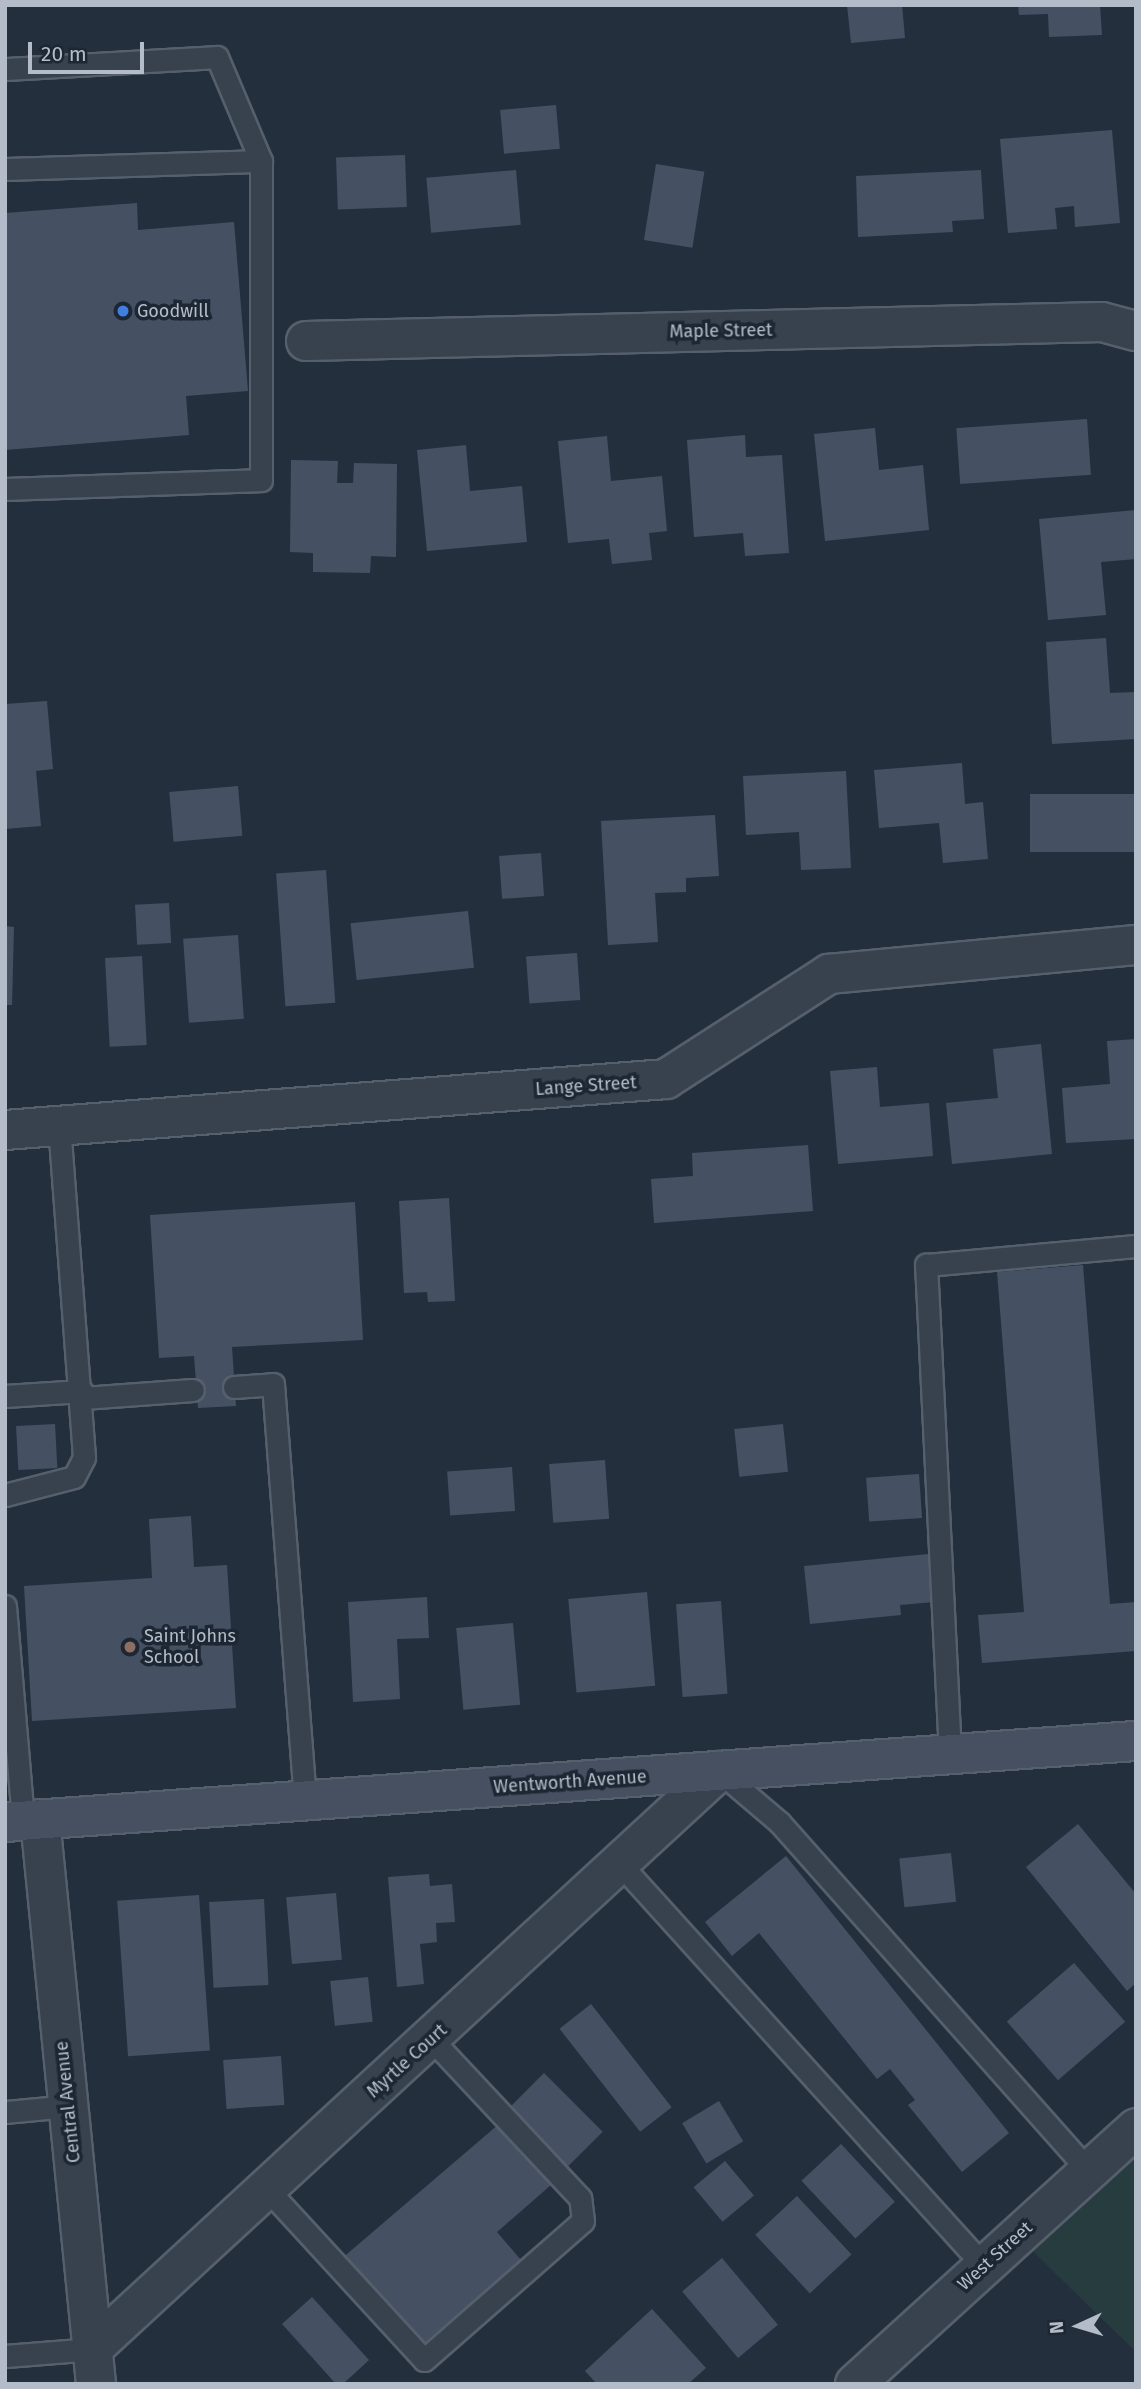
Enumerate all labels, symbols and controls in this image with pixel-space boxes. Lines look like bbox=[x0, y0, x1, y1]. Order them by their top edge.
scale bar bbox=[32, 28, 147, 72]
text: 20 m bbox=[41, 41, 87, 67]
place label: Goodwill bbox=[137, 300, 209, 322]
marker: Goodwill bbox=[115, 303, 131, 319]
street label: Maple Street bbox=[669, 319, 773, 343]
street label: Lange Street bbox=[535, 1072, 637, 1100]
place label: Saint Johns School bbox=[144, 1626, 236, 1668]
marker: Saint Johns School bbox=[122, 1639, 138, 1655]
street label: Wentworth Avenue bbox=[493, 1766, 647, 1798]
street label: Myrtle Court bbox=[363, 2020, 451, 2102]
street label: Central Avenue bbox=[51, 2040, 85, 2164]
street label: West Street bbox=[953, 2217, 1037, 2295]
north arrow bbox=[1043, 2291, 1113, 2361]
text: N bbox=[1045, 2320, 1068, 2335]

